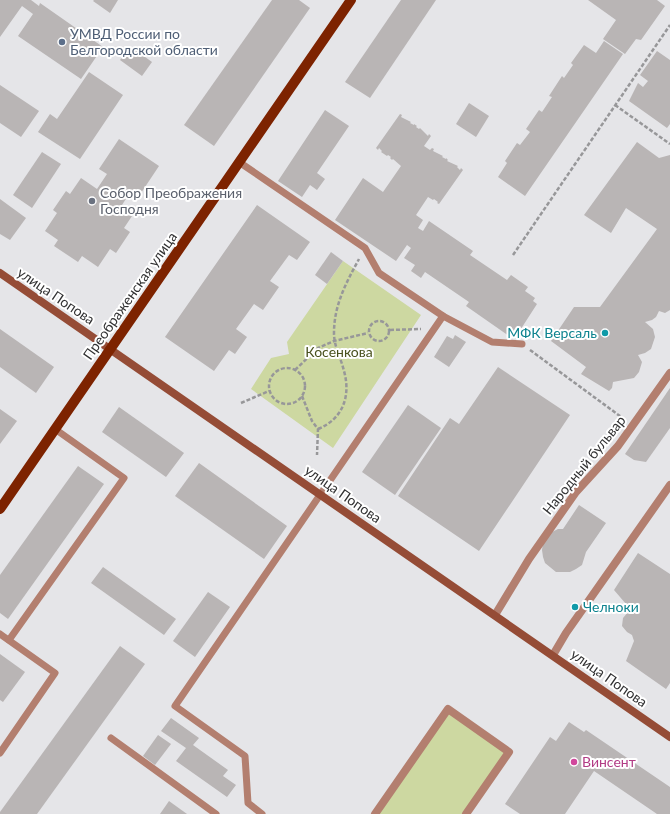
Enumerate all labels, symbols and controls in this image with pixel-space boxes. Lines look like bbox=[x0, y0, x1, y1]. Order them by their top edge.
place label: УМВД России по Белгородской области bbox=[70, 25, 218, 58]
marker: УМВД России по Белгородской области bbox=[57, 37, 67, 47]
place label: Собор Преображения Господня bbox=[100, 184, 242, 217]
marker: Собор Преображения Господня bbox=[87, 196, 97, 206]
street label: Преображенская улица bbox=[79, 229, 180, 363]
street label: улица Попова bbox=[14, 263, 98, 328]
place label: МФК Версаль bbox=[507, 324, 597, 341]
marker: МФК Версаль bbox=[600, 328, 610, 338]
park label: Косенкова bbox=[305, 343, 373, 360]
street label: Народный бульвар bbox=[538, 412, 629, 518]
street label: улица Попова bbox=[302, 461, 385, 526]
place label: Челноки bbox=[583, 598, 639, 615]
marker: Челноки bbox=[570, 602, 580, 612]
street label: улица Попова bbox=[568, 645, 651, 710]
place label: Винсент bbox=[582, 753, 636, 770]
marker: Винсент bbox=[569, 757, 579, 767]

